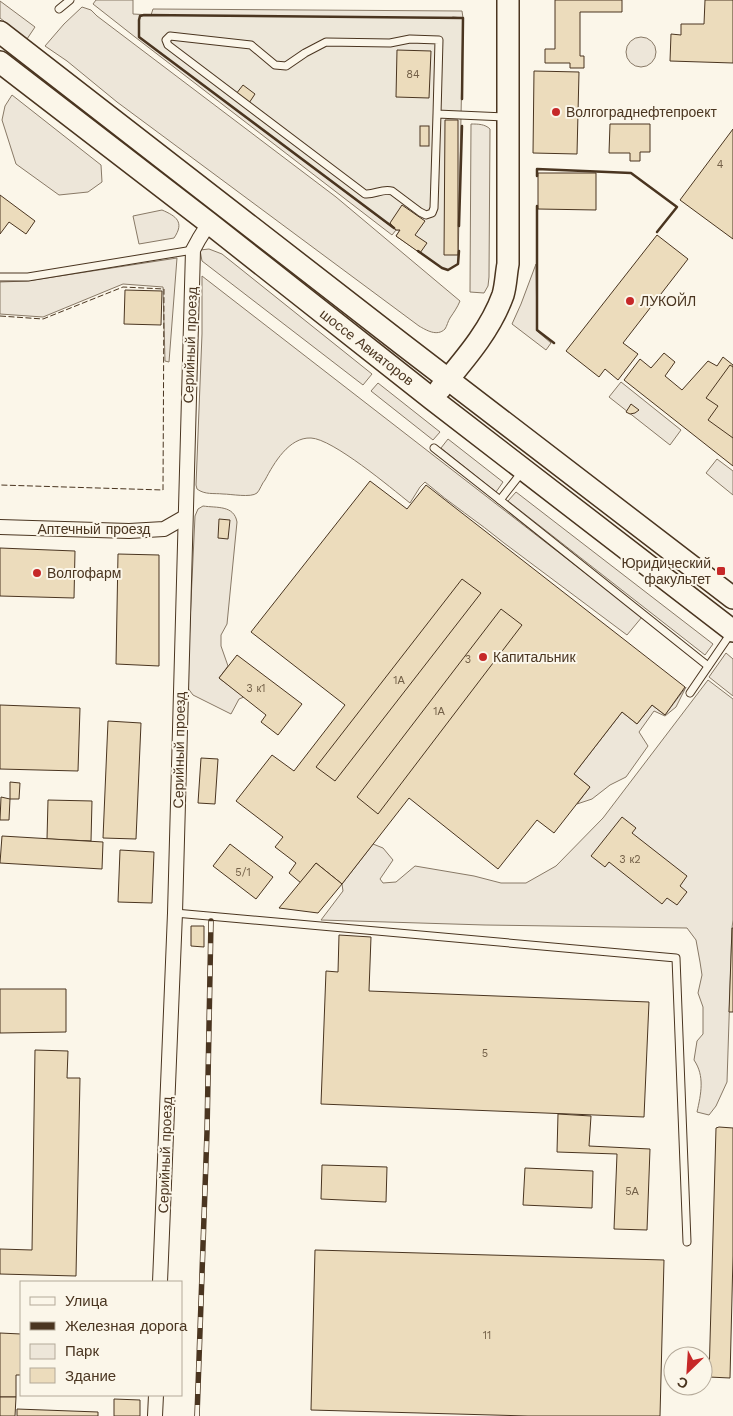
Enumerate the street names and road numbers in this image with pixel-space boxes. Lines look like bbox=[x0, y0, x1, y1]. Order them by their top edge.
street label: Серийный проезд bbox=[180, 286, 200, 404]
street label: шоссе Авиаторов bbox=[317, 305, 417, 389]
street label: Аптечный проезд bbox=[37, 521, 151, 537]
street label: Серийный проезд bbox=[170, 692, 188, 808]
street label: Серийный проезд bbox=[155, 1096, 175, 1214]

